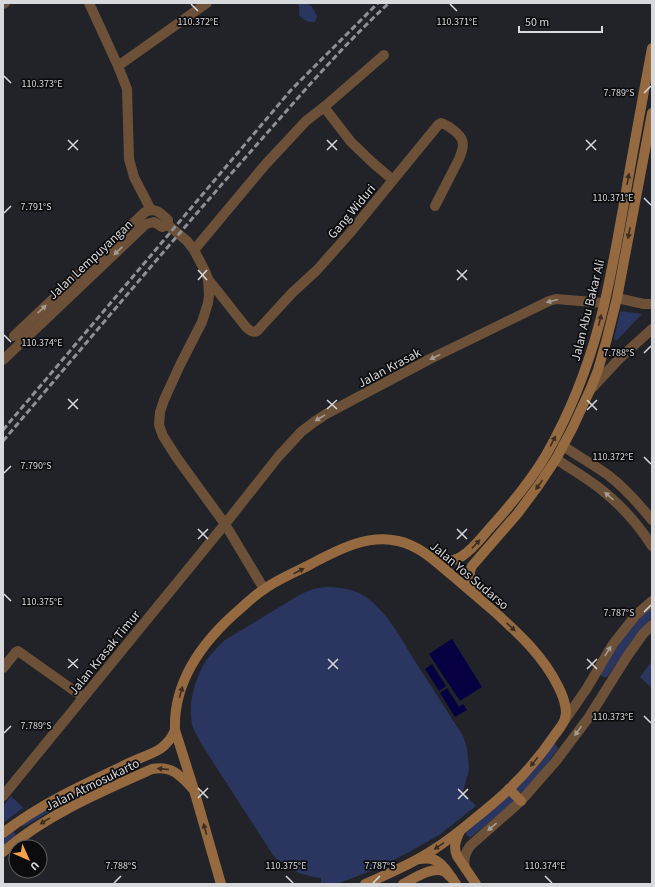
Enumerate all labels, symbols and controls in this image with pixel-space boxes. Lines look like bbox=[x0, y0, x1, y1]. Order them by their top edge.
scale bar bbox=[519, 8, 602, 34]
text: 50 m bbox=[525, 14, 549, 31]
text: 110.372°E bbox=[178, 15, 218, 29]
text: 110.371°E bbox=[437, 15, 477, 29]
text: 110.373°E bbox=[22, 77, 62, 91]
text: 7.789°S bbox=[603, 86, 635, 100]
one-way arrow bbox=[625, 172, 631, 185]
street label: Gang Widuri bbox=[324, 180, 380, 243]
text: 110.371°E bbox=[593, 191, 633, 205]
text: 7.791°S bbox=[20, 200, 52, 214]
street label: Jalan Lempuyangan bbox=[44, 216, 137, 304]
one-way arrow bbox=[626, 227, 632, 240]
one-way arrow bbox=[113, 246, 123, 256]
street label: Jalan Abu Bakar Ali bbox=[567, 258, 609, 363]
one-way arrow bbox=[546, 298, 558, 304]
one-way arrow bbox=[37, 304, 47, 314]
one-way arrow bbox=[598, 314, 604, 326]
text: 110.374°E bbox=[22, 336, 62, 350]
street label: Jalan Krasak bbox=[355, 343, 425, 392]
text: 7.788°S bbox=[603, 346, 635, 360]
one-way arrow bbox=[429, 354, 441, 360]
one-way arrow bbox=[314, 414, 326, 421]
one-way arrow bbox=[550, 435, 557, 446]
text: 110.372°E bbox=[593, 450, 633, 464]
text: 7.790°S bbox=[20, 459, 52, 473]
one-way arrow bbox=[535, 480, 543, 490]
one-way arrow bbox=[603, 491, 614, 500]
street label: Jalan Yos Sudarso bbox=[426, 537, 513, 614]
one-way arrow bbox=[471, 539, 480, 549]
one-way arrow bbox=[293, 568, 304, 574]
text: 110.375°E bbox=[22, 595, 62, 609]
street label: Jalan Krasak Timur bbox=[65, 606, 145, 699]
text: 7.787°S bbox=[603, 606, 635, 620]
one-way arrow bbox=[506, 623, 517, 632]
one-way arrow bbox=[604, 646, 612, 656]
one-way arrow bbox=[178, 685, 184, 698]
text: 110.373°E bbox=[593, 710, 633, 724]
text: 7.789°S bbox=[20, 719, 52, 733]
one-way arrow bbox=[574, 725, 583, 736]
street label: Jalan Atmosukarto bbox=[42, 754, 142, 815]
one-way arrow bbox=[529, 757, 538, 768]
one-way arrow bbox=[157, 765, 169, 772]
one-way arrow bbox=[40, 817, 50, 825]
one-way arrow bbox=[487, 822, 496, 831]
one-way arrow bbox=[202, 823, 208, 835]
north arrow bbox=[8, 839, 48, 879]
one-way arrow bbox=[433, 843, 444, 850]
text: U bbox=[27, 858, 43, 874]
text: 7.788°S bbox=[105, 859, 137, 873]
text: 110.375°E bbox=[266, 859, 306, 873]
text: 7.787°S bbox=[364, 859, 396, 873]
text: 110.374°E bbox=[525, 859, 565, 873]

